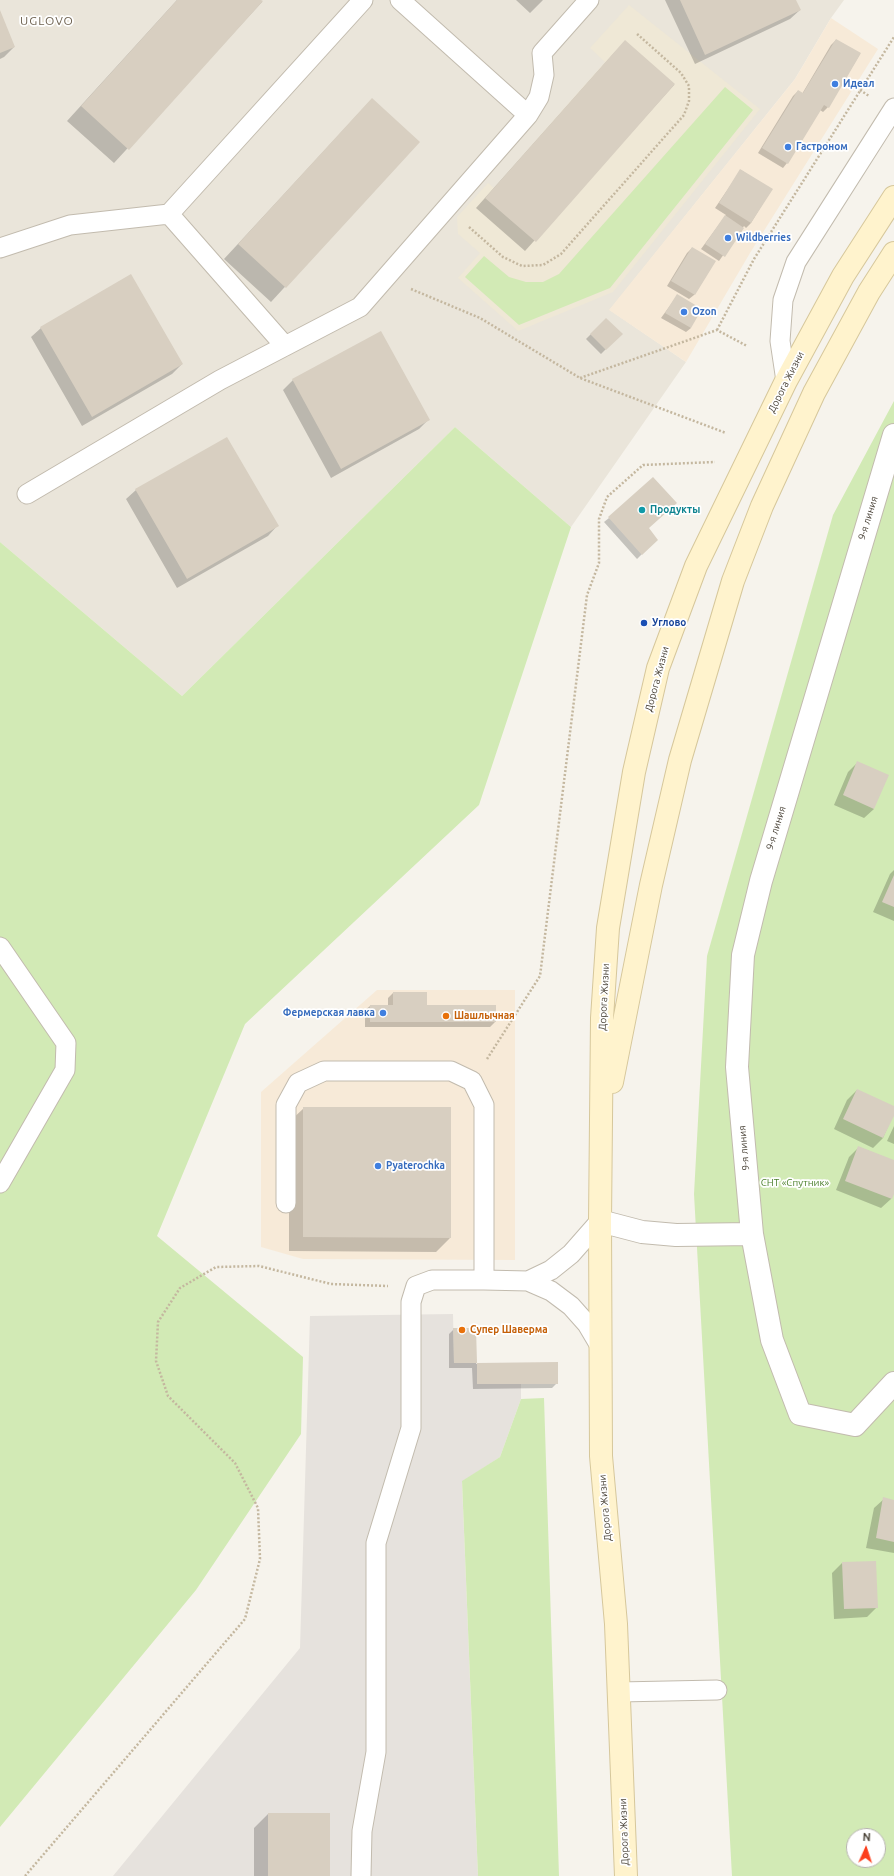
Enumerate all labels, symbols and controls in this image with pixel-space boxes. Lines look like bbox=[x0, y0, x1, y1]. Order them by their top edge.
district label: UGLOVO bbox=[20, 14, 74, 28]
place label: Идеал bbox=[843, 78, 874, 90]
marker: Идеал bbox=[830, 79, 840, 89]
place label: Гастроном bbox=[796, 141, 848, 153]
marker: Гастроном bbox=[783, 142, 793, 152]
place label: Wildberries bbox=[736, 232, 791, 244]
marker: Wildberries bbox=[723, 233, 733, 243]
place label: Ozon bbox=[692, 306, 717, 318]
marker: Ozon bbox=[679, 307, 689, 317]
street label: Дорога Жизни bbox=[765, 349, 807, 415]
street label: 9-я линия bbox=[856, 495, 880, 541]
place label: Продукты bbox=[650, 504, 700, 516]
marker: Продукты bbox=[637, 505, 647, 515]
place label: Углово bbox=[652, 617, 686, 629]
marker: Углово bbox=[639, 618, 649, 628]
street label: Дорога Жизни bbox=[643, 645, 671, 713]
street label: 9-я линия bbox=[764, 805, 788, 851]
street label: Дорога Жизни bbox=[596, 963, 612, 1031]
place label: Фермерская лавка bbox=[283, 1007, 375, 1019]
marker: Фермерская лавка bbox=[378, 1008, 388, 1018]
place label: Шашлычная bbox=[454, 1010, 515, 1022]
marker: Шашлычная bbox=[441, 1011, 451, 1021]
street label: 9-я линия bbox=[736, 1125, 752, 1171]
place label: Pyaterochka bbox=[386, 1160, 445, 1172]
marker: Pyaterochka bbox=[373, 1161, 383, 1171]
park label: СНТ «Спутник» bbox=[761, 1177, 829, 1189]
place label: Супер Шаверма bbox=[470, 1324, 548, 1336]
marker: Супер Шаверма bbox=[457, 1325, 467, 1335]
street label: Дорога Жизни bbox=[596, 1474, 614, 1542]
street label: Дорога Жизни bbox=[617, 1798, 631, 1866]
north arrow bbox=[846, 1828, 886, 1868]
text: N bbox=[862, 1831, 871, 1843]

